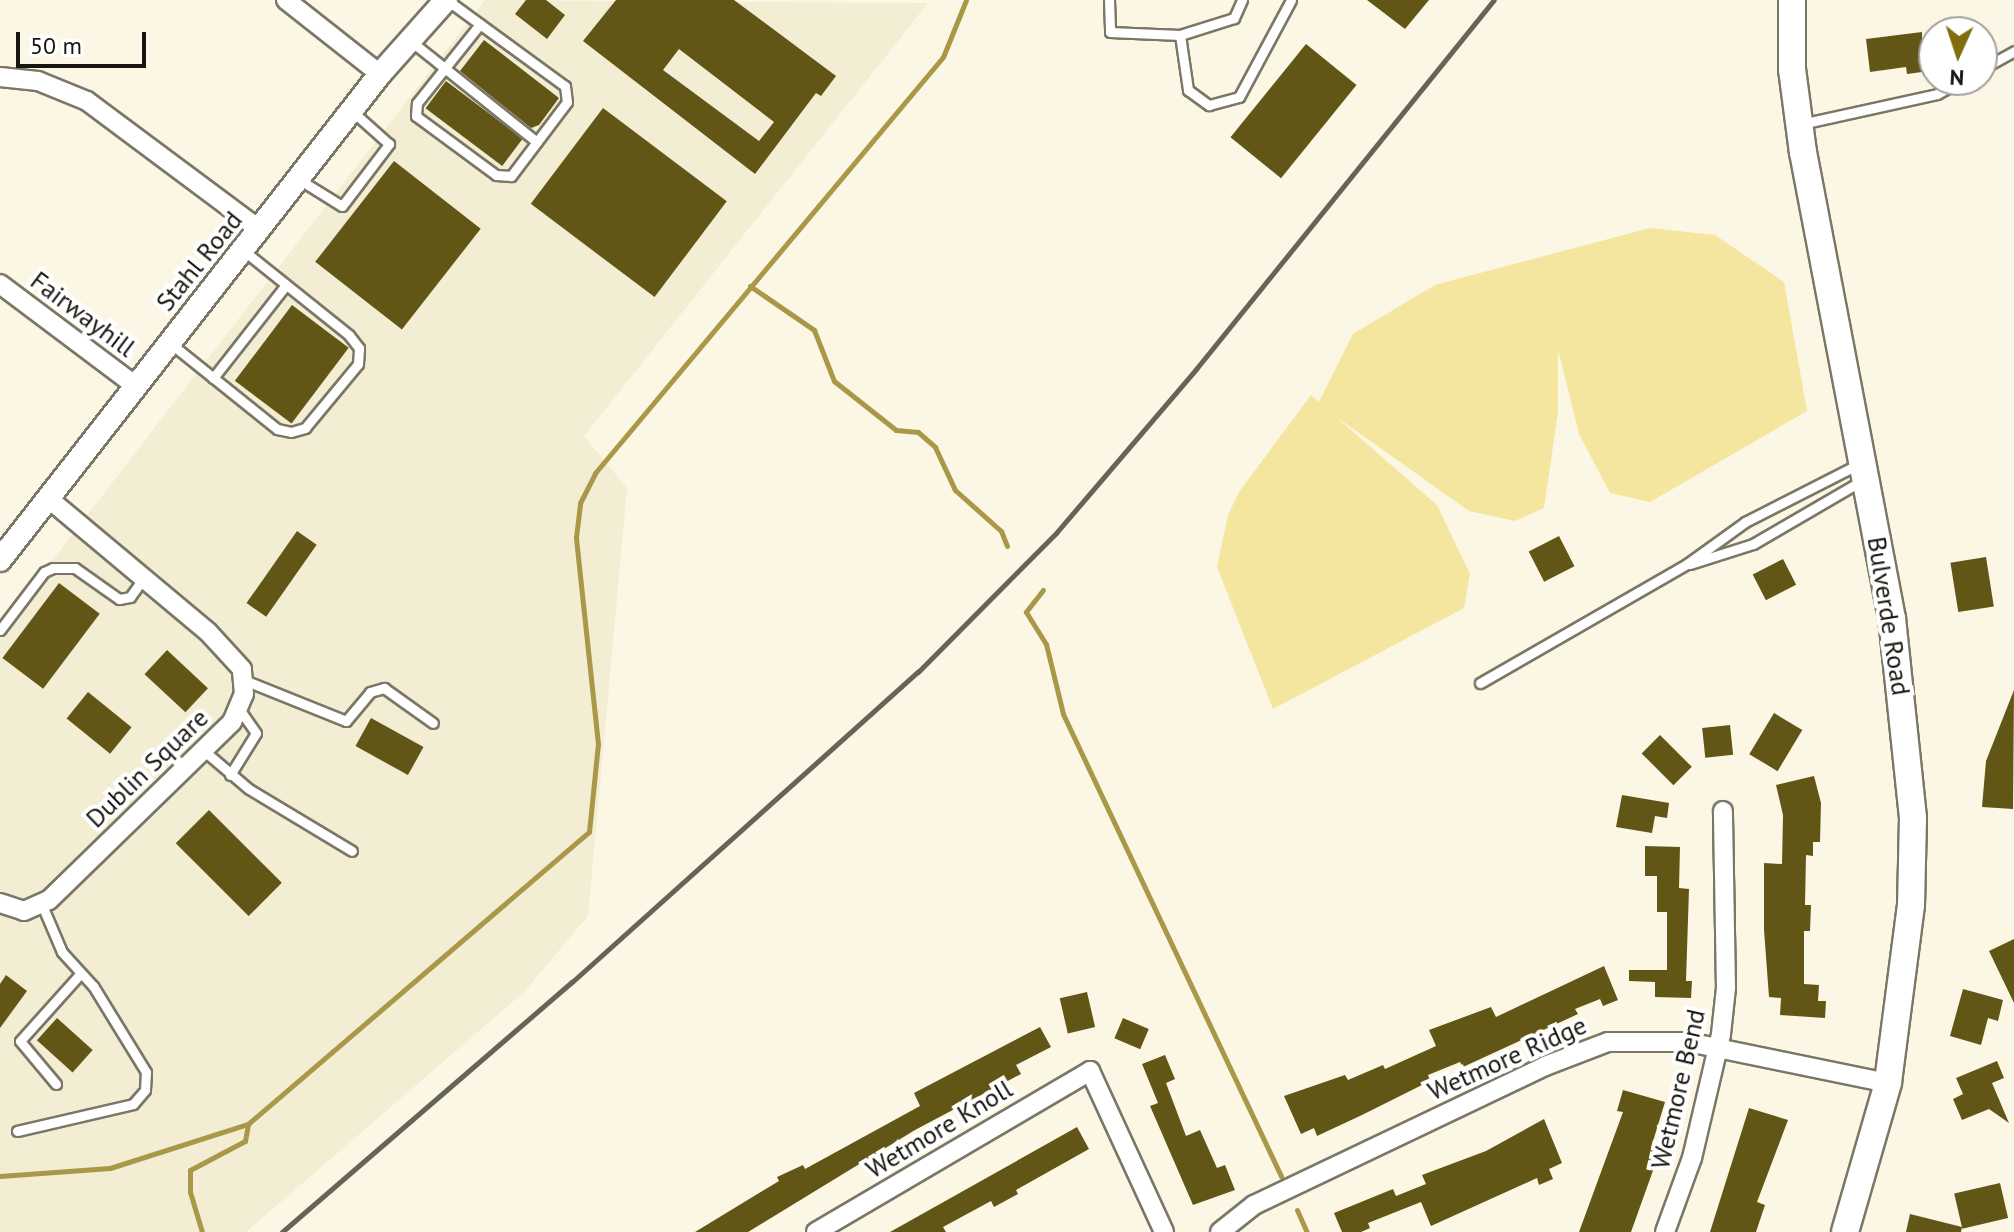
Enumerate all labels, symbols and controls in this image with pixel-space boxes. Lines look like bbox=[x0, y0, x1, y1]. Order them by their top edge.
scale bar bbox=[20, 16, 150, 66]
north arrow bbox=[1918, 16, 1998, 96]
text: 50 m bbox=[30, 30, 82, 61]
text: N bbox=[1949, 64, 1965, 92]
street label: Stahl Road bbox=[149, 205, 249, 317]
street label: Fairwayhill bbox=[25, 265, 141, 363]
street label: Bulverde Road bbox=[1861, 534, 1917, 698]
street label: Dublin Square bbox=[80, 702, 214, 834]
street label: Wetmore Bend bbox=[1644, 1006, 1712, 1172]
street label: Wetmore Ridge bbox=[1423, 1009, 1591, 1107]
street label: Wetmore Knoll bbox=[860, 1073, 1018, 1185]

